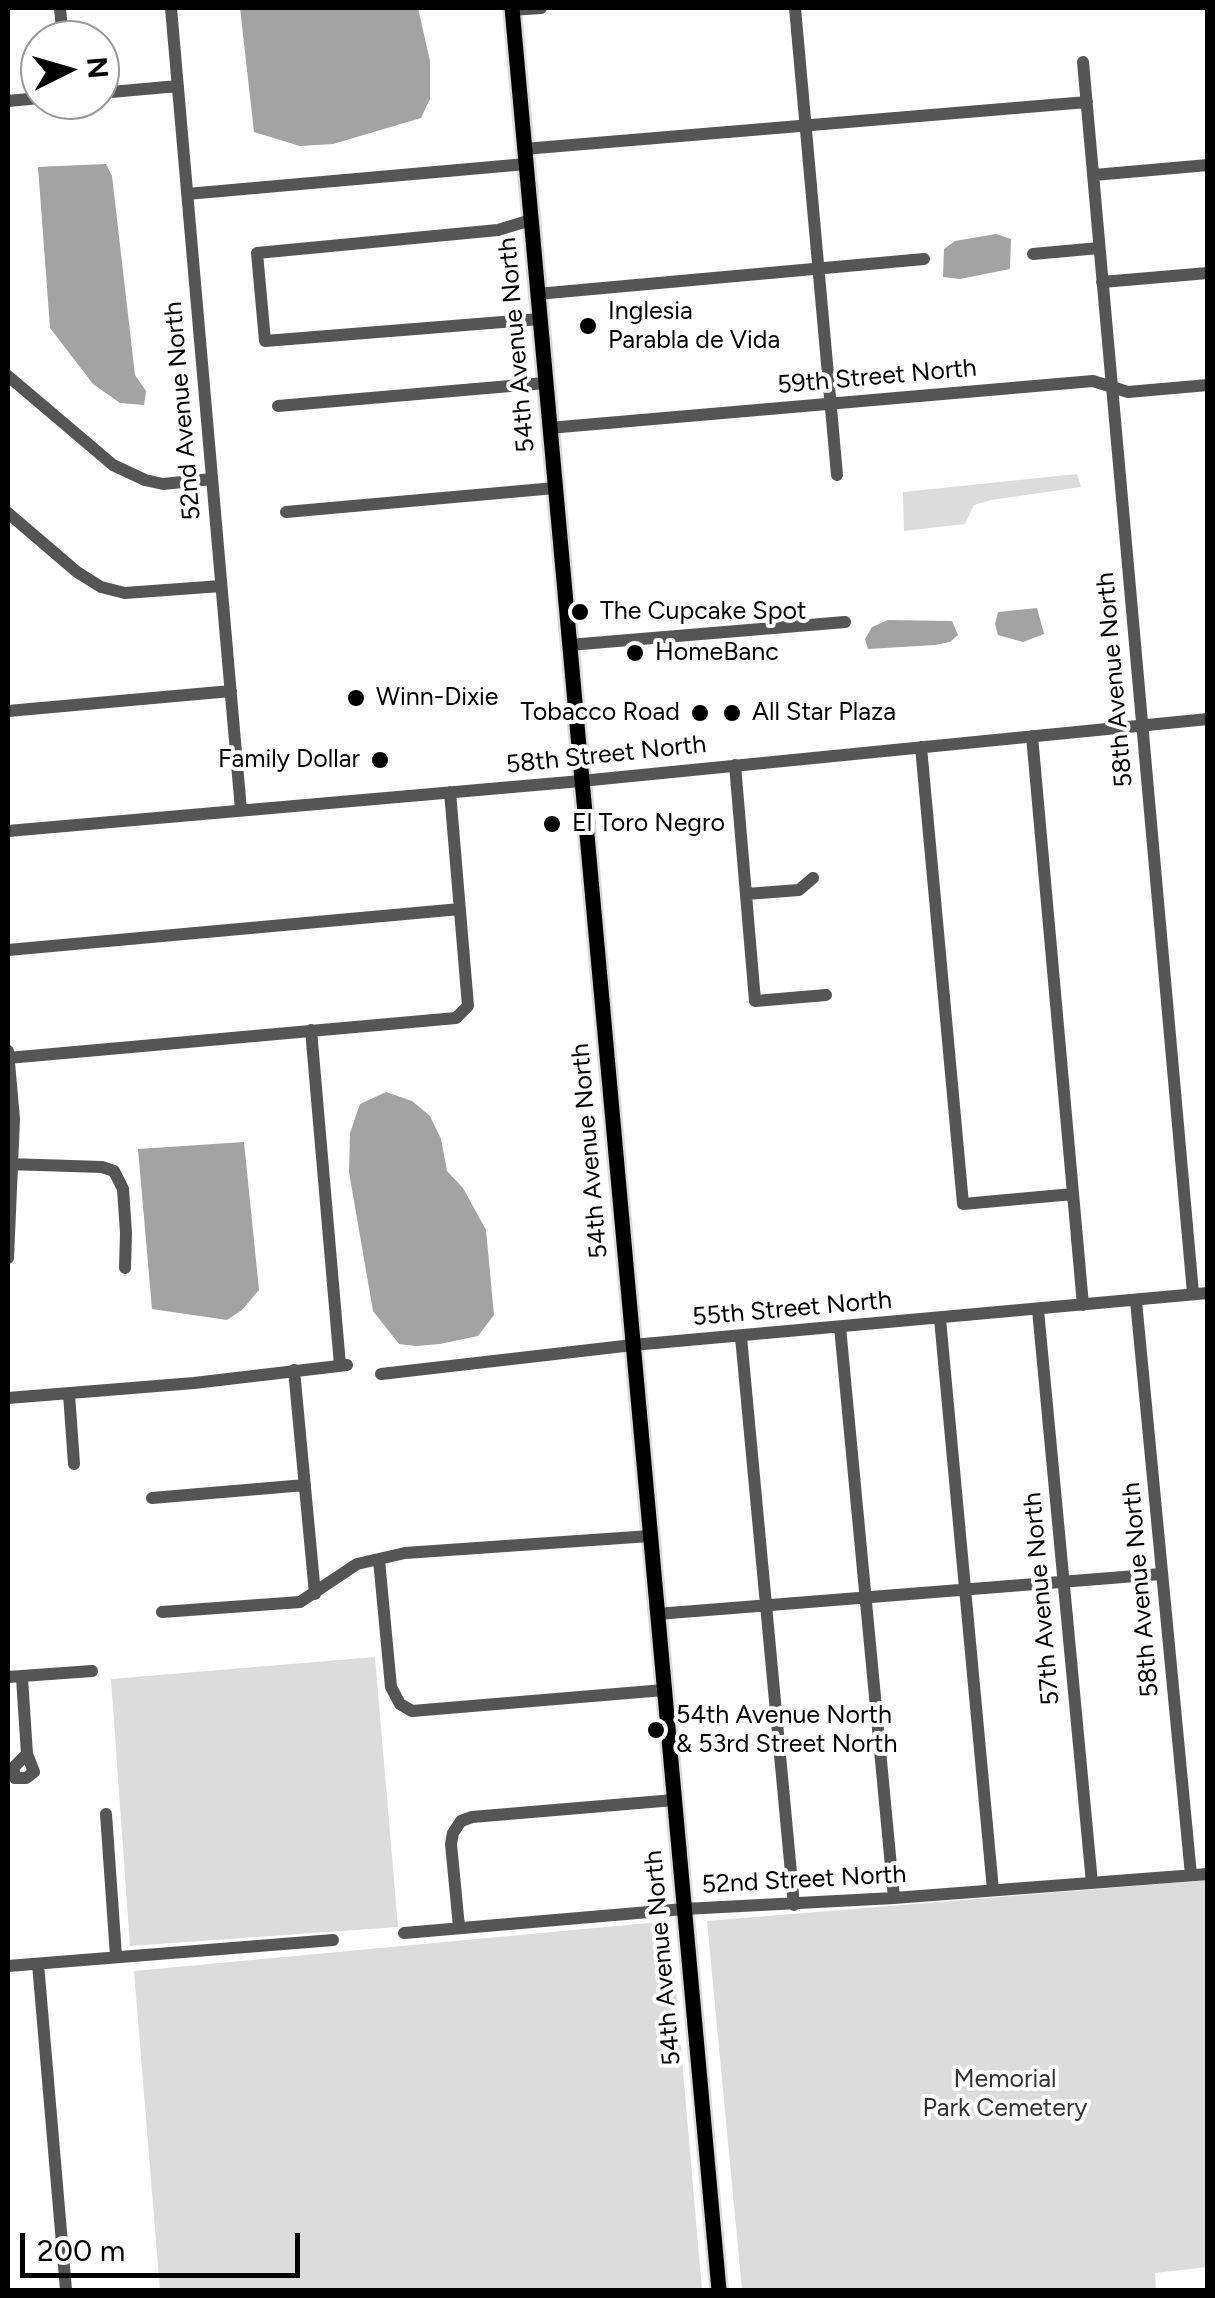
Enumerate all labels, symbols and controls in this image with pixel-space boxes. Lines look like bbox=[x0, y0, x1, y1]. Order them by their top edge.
north arrow bbox=[20, 20, 120, 120]
text: N bbox=[80, 55, 116, 80]
street label: 54th Avenue North bbox=[493, 236, 541, 454]
place label: Inglesia Parabla de Vida bbox=[608, 297, 780, 356]
street label: 52nd Avenue North bbox=[158, 300, 208, 522]
marker: Inglesia Parabla de Vida bbox=[577, 315, 599, 337]
street label: 59th Street North bbox=[776, 353, 978, 401]
street label: 58th Avenue North bbox=[1091, 571, 1139, 789]
place label: The Cupcake Spot bbox=[600, 597, 806, 627]
marker: The Cupcake Spot bbox=[569, 601, 591, 623]
place label: HomeBanc bbox=[655, 638, 779, 668]
marker: HomeBanc bbox=[624, 642, 646, 664]
place label: Winn-Dixie bbox=[376, 683, 498, 713]
marker: Winn-Dixie bbox=[345, 687, 367, 709]
place label: Tobacco Road bbox=[521, 698, 680, 728]
place label: All Star Plaza bbox=[752, 698, 896, 728]
marker: Tobacco Road bbox=[689, 702, 711, 724]
marker: All Star Plaza bbox=[721, 702, 743, 724]
street label: 58th Street North bbox=[504, 730, 708, 780]
place label: Family Dollar bbox=[218, 745, 360, 775]
marker: Family Dollar bbox=[369, 749, 391, 771]
place label: El Toro Negro bbox=[572, 809, 725, 839]
marker: El Toro Negro bbox=[541, 813, 563, 835]
street label: 54th Avenue North bbox=[566, 1042, 614, 1260]
street label: 55th Street North bbox=[691, 1285, 893, 1333]
street label: 58th Avenue North bbox=[1117, 1481, 1165, 1699]
street label: 57th Avenue North bbox=[1018, 1491, 1066, 1707]
place label: 54th Avenue North & 53rd Street North bbox=[676, 1701, 897, 1760]
marker: 54th Avenue North & 53rd Street North bbox=[645, 1719, 667, 1741]
street label: 54th Avenue North bbox=[639, 1849, 687, 2067]
street label: 52nd Street North bbox=[701, 1860, 907, 1900]
park label: Memorial Park Cemetery bbox=[923, 2065, 1087, 2124]
scale bar bbox=[25, 2213, 305, 2275]
text: 200 m bbox=[37, 2232, 125, 2269]

